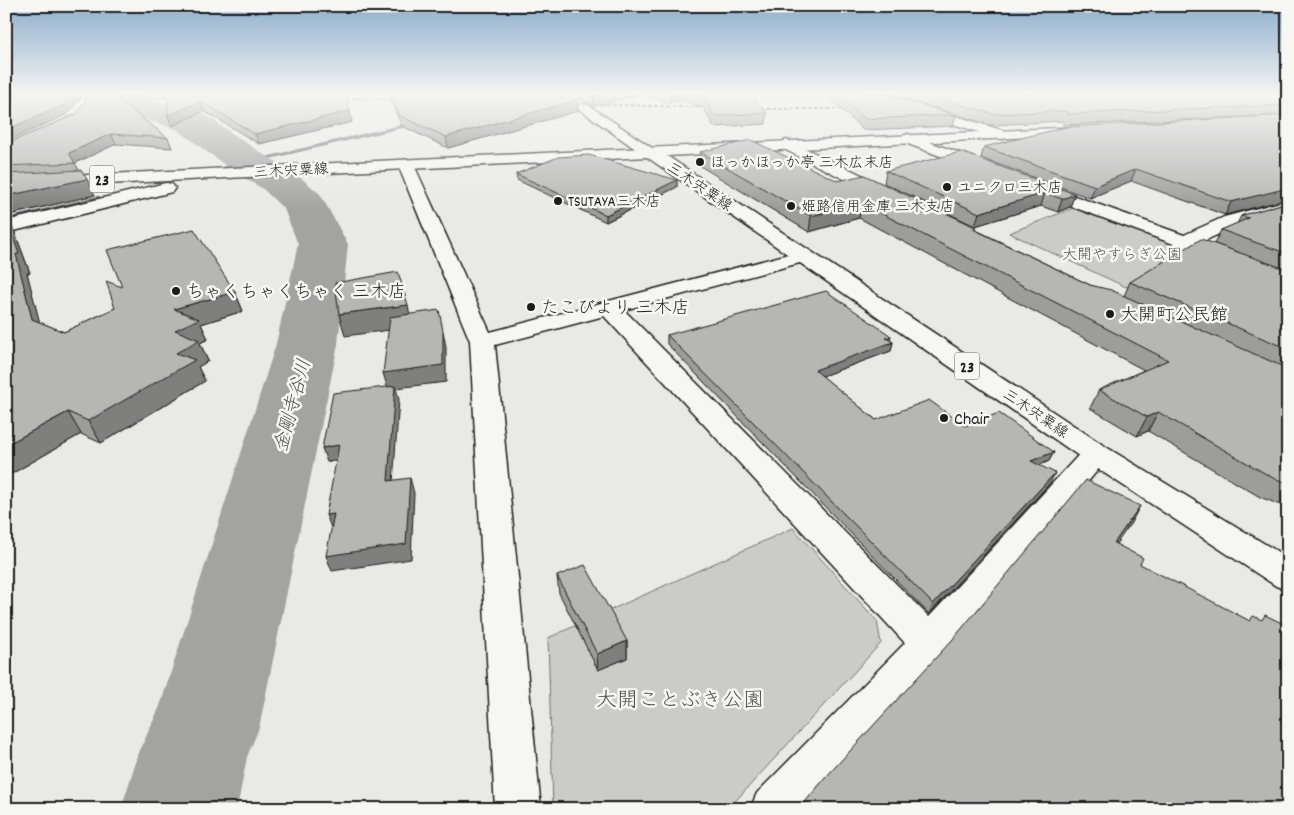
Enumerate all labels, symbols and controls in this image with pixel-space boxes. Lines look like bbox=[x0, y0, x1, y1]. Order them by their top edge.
place label: ほっかほっか亭 三木広末店 bbox=[710, 153, 893, 175]
marker: ほっかほっか亭 三木広末店 bbox=[694, 156, 706, 168]
street label: 三木宍粟線 bbox=[662, 158, 736, 218]
street label: 三木宍粟線 bbox=[253, 159, 329, 185]
road number: 23 bbox=[90, 165, 114, 192]
place label: ユニクロ三木店 bbox=[957, 178, 1062, 200]
marker: ユニクロ三木店 bbox=[941, 181, 953, 193]
place label: TSUTAYA三木店 bbox=[568, 192, 661, 214]
marker: TSUTAYA三木店 bbox=[552, 195, 564, 207]
place label: 姫路信用金庫 三木支店 bbox=[801, 197, 954, 219]
marker: 姫路信用金庫 三木支店 bbox=[785, 200, 797, 212]
park label: 大開やすらぎ公園 bbox=[1062, 245, 1182, 267]
place label: ちゃくちゃくちゃく 三木店 bbox=[186, 281, 406, 306]
marker: ちゃくちゃくちゃく 三木店 bbox=[170, 285, 182, 297]
place label: たこびより 三木店 bbox=[541, 297, 689, 322]
marker: たこびより 三木店 bbox=[525, 301, 537, 313]
place label: 大開町公民館 bbox=[1120, 304, 1228, 329]
marker: 大開町公民館 bbox=[1104, 308, 1116, 320]
road number: 23 bbox=[954, 352, 980, 380]
water label: 金剛寺谷川 bbox=[269, 357, 320, 455]
street label: 三木宍粟線 bbox=[998, 385, 1072, 445]
place label: Chair bbox=[954, 408, 990, 433]
marker: Chair bbox=[938, 412, 950, 424]
park label: 大開ことぶき公園 bbox=[596, 687, 764, 717]

